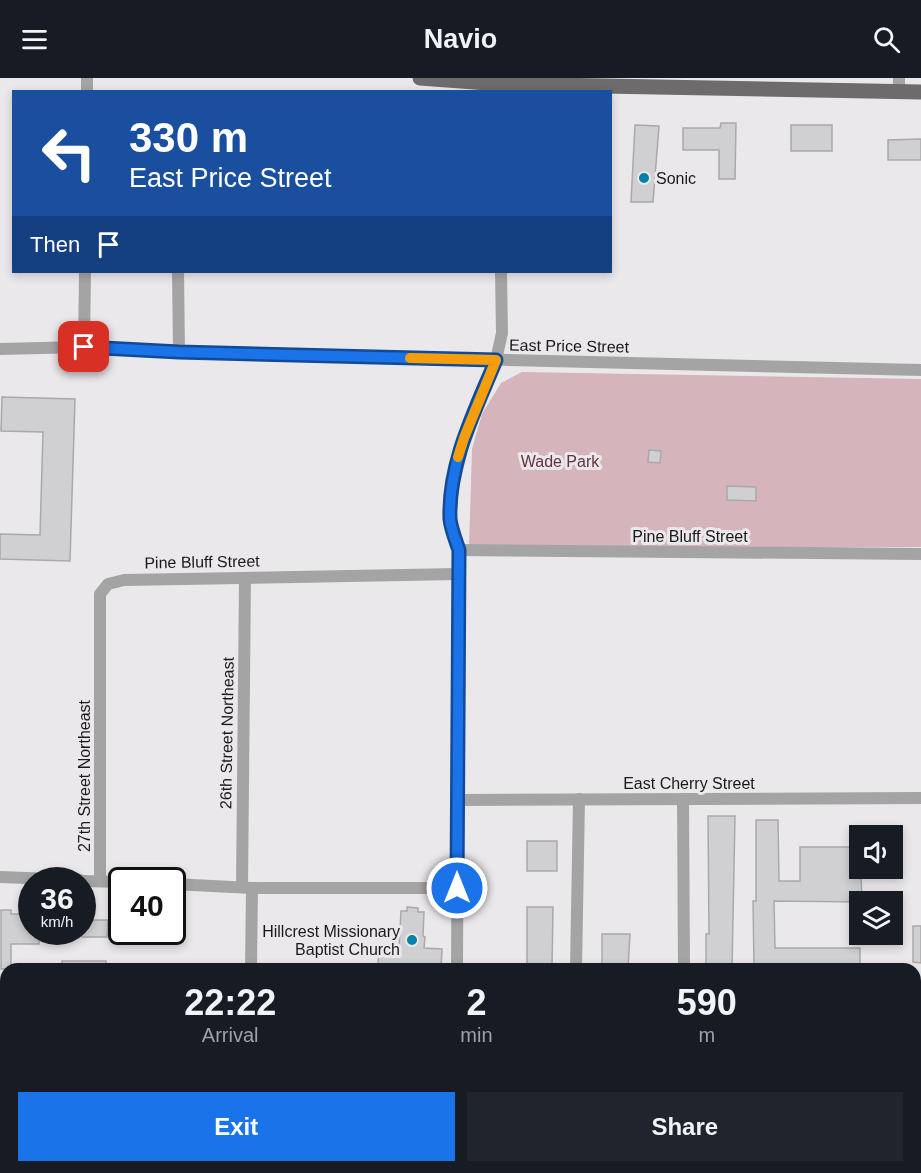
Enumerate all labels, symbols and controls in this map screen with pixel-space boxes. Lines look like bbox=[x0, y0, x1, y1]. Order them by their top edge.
icon: menu bbox=[18, 23, 51, 56]
icon: search bbox=[870, 23, 903, 56]
text: Navio bbox=[424, 24, 497, 54]
icon: left bbox=[30, 114, 108, 192]
text: 330 m bbox=[129, 114, 248, 161]
text: East Price Street bbox=[129, 163, 332, 193]
place label: Sonic bbox=[656, 170, 696, 187]
marker: Sonic bbox=[637, 171, 651, 185]
icon: arrive bbox=[92, 228, 125, 261]
text: Then bbox=[30, 232, 80, 257]
pin bbox=[58, 321, 109, 372]
icon: arrive bbox=[67, 330, 100, 363]
street label: East Price Street bbox=[509, 336, 630, 356]
park label: Wade Park bbox=[521, 453, 600, 470]
street label: Pine Bluff Street bbox=[632, 528, 748, 545]
street label: Pine Bluff Street bbox=[144, 552, 260, 572]
street label: 26th Street Northeast bbox=[217, 656, 237, 809]
street label: 27th Street Northeast bbox=[76, 699, 93, 852]
street label: East Cherry Street bbox=[623, 775, 755, 792]
map controls bbox=[849, 825, 903, 945]
button: sound bbox=[849, 825, 903, 879]
position arrow bbox=[425, 856, 489, 920]
speed limit sign: 40 bbox=[108, 867, 186, 945]
text: 36 bbox=[40, 882, 74, 915]
button: layers bbox=[849, 891, 903, 945]
text: km/h bbox=[41, 913, 73, 930]
place label: Hillcrest Missionary Baptist Church bbox=[262, 923, 400, 958]
marker: Hillcrest Missionary Baptist Church bbox=[405, 933, 419, 947]
text: 22:22 bbox=[184, 982, 276, 1023]
text: 2 bbox=[466, 982, 486, 1023]
text: 590 bbox=[677, 982, 737, 1023]
text: Arrival bbox=[202, 1024, 259, 1046]
text: min bbox=[460, 1024, 493, 1046]
text: m bbox=[698, 1024, 715, 1046]
button: Exit bbox=[18, 1092, 455, 1161]
button: Share bbox=[467, 1092, 903, 1161]

